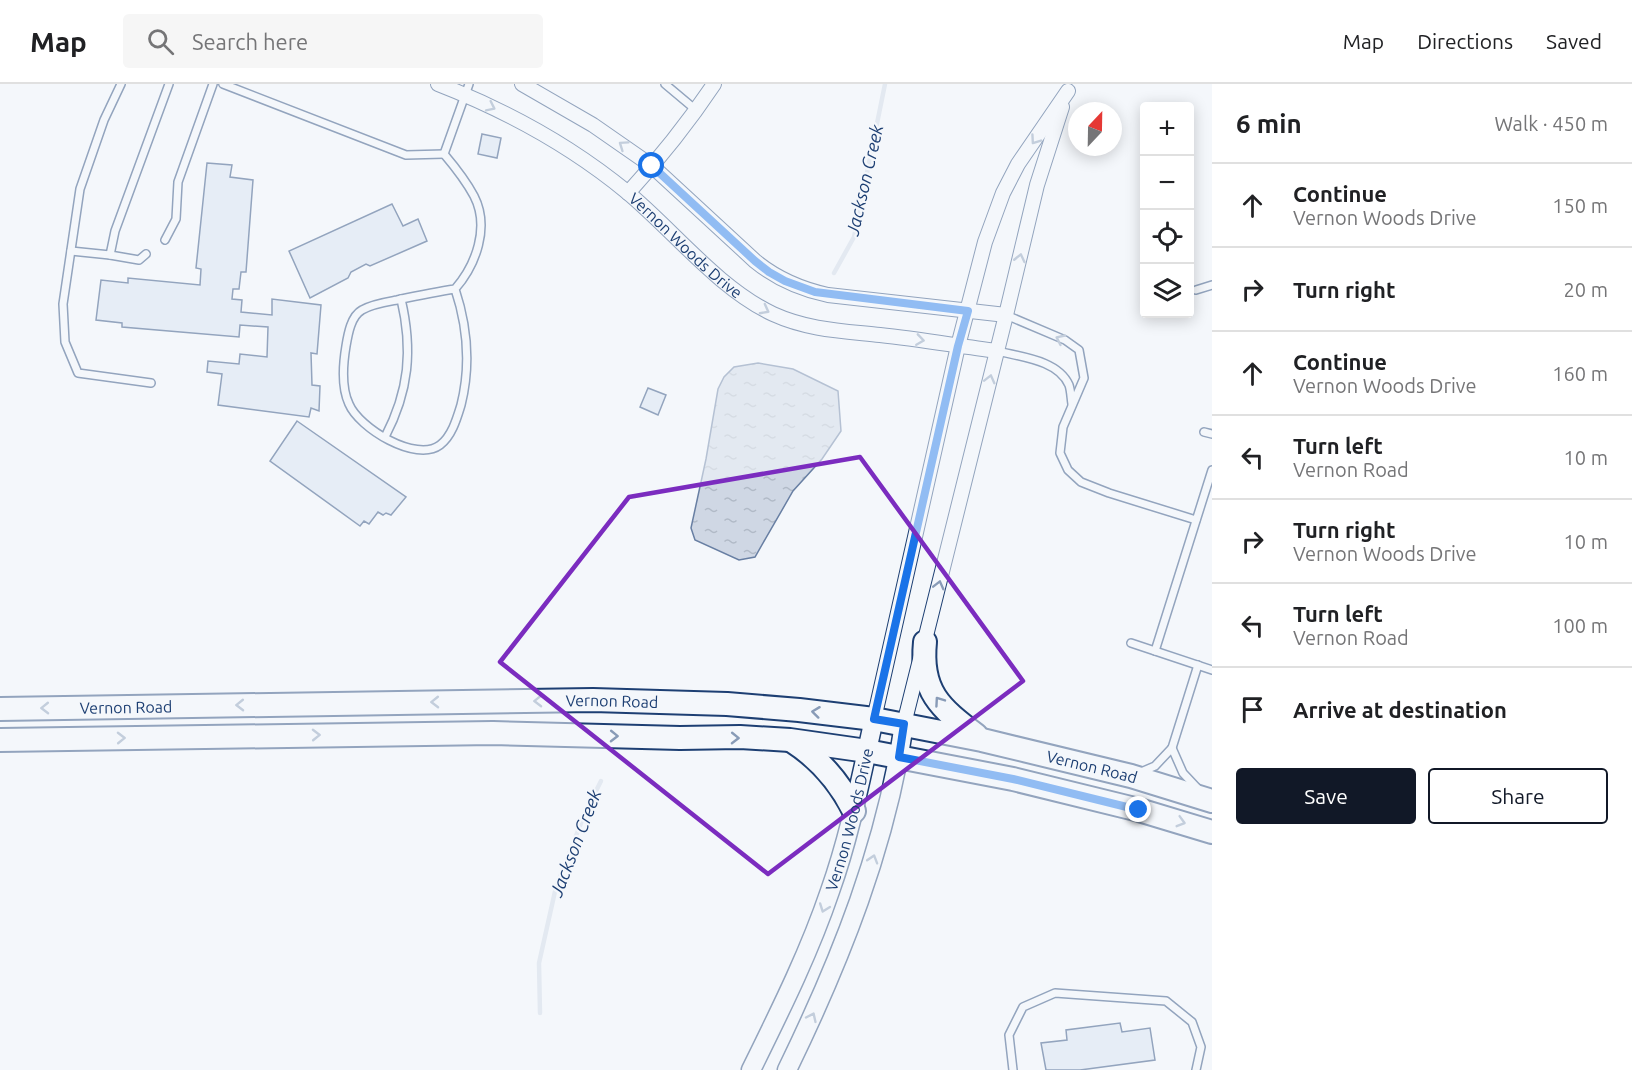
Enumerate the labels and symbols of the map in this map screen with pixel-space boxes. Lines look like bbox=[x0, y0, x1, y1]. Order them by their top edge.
one-way arrow bbox=[485, 100, 496, 112]
north arrow bbox=[1068, 102, 1122, 156]
water label: Jackson Creek bbox=[841, 122, 887, 238]
one-way arrow bbox=[1031, 133, 1042, 144]
one-way arrow bbox=[619, 141, 630, 152]
route start bbox=[638, 152, 664, 178]
street label: Vernon Woods Drive bbox=[626, 189, 746, 302]
one-way arrow bbox=[1012, 254, 1025, 264]
one-way arrow bbox=[759, 302, 770, 314]
one-way arrow bbox=[915, 334, 924, 346]
one-way arrow bbox=[1056, 334, 1067, 346]
one-way arrow bbox=[983, 374, 995, 385]
one-way arrow bbox=[932, 580, 945, 590]
street label: Vernon Road bbox=[565, 691, 659, 711]
one-way arrow bbox=[533, 694, 542, 707]
one-way arrow bbox=[430, 696, 439, 708]
street label: Vernon Road bbox=[79, 697, 172, 717]
one-way arrow bbox=[935, 697, 946, 708]
one-way arrow bbox=[235, 699, 244, 711]
one-way arrow bbox=[40, 702, 49, 714]
one-way arrow bbox=[812, 706, 821, 719]
one-way arrow bbox=[312, 729, 321, 741]
one-way arrow bbox=[610, 730, 619, 742]
one-way arrow bbox=[731, 731, 740, 744]
one-way arrow bbox=[117, 732, 126, 744]
street label: Vernon Woods Drive bbox=[822, 746, 876, 893]
street label: Vernon Road bbox=[1045, 747, 1140, 786]
water label: Jackson Creek bbox=[545, 786, 605, 900]
route end bbox=[1125, 796, 1151, 822]
one-way arrow bbox=[1175, 815, 1186, 827]
one-way arrow bbox=[866, 854, 878, 865]
one-way arrow bbox=[818, 902, 831, 913]
one-way arrow bbox=[805, 1013, 817, 1024]

